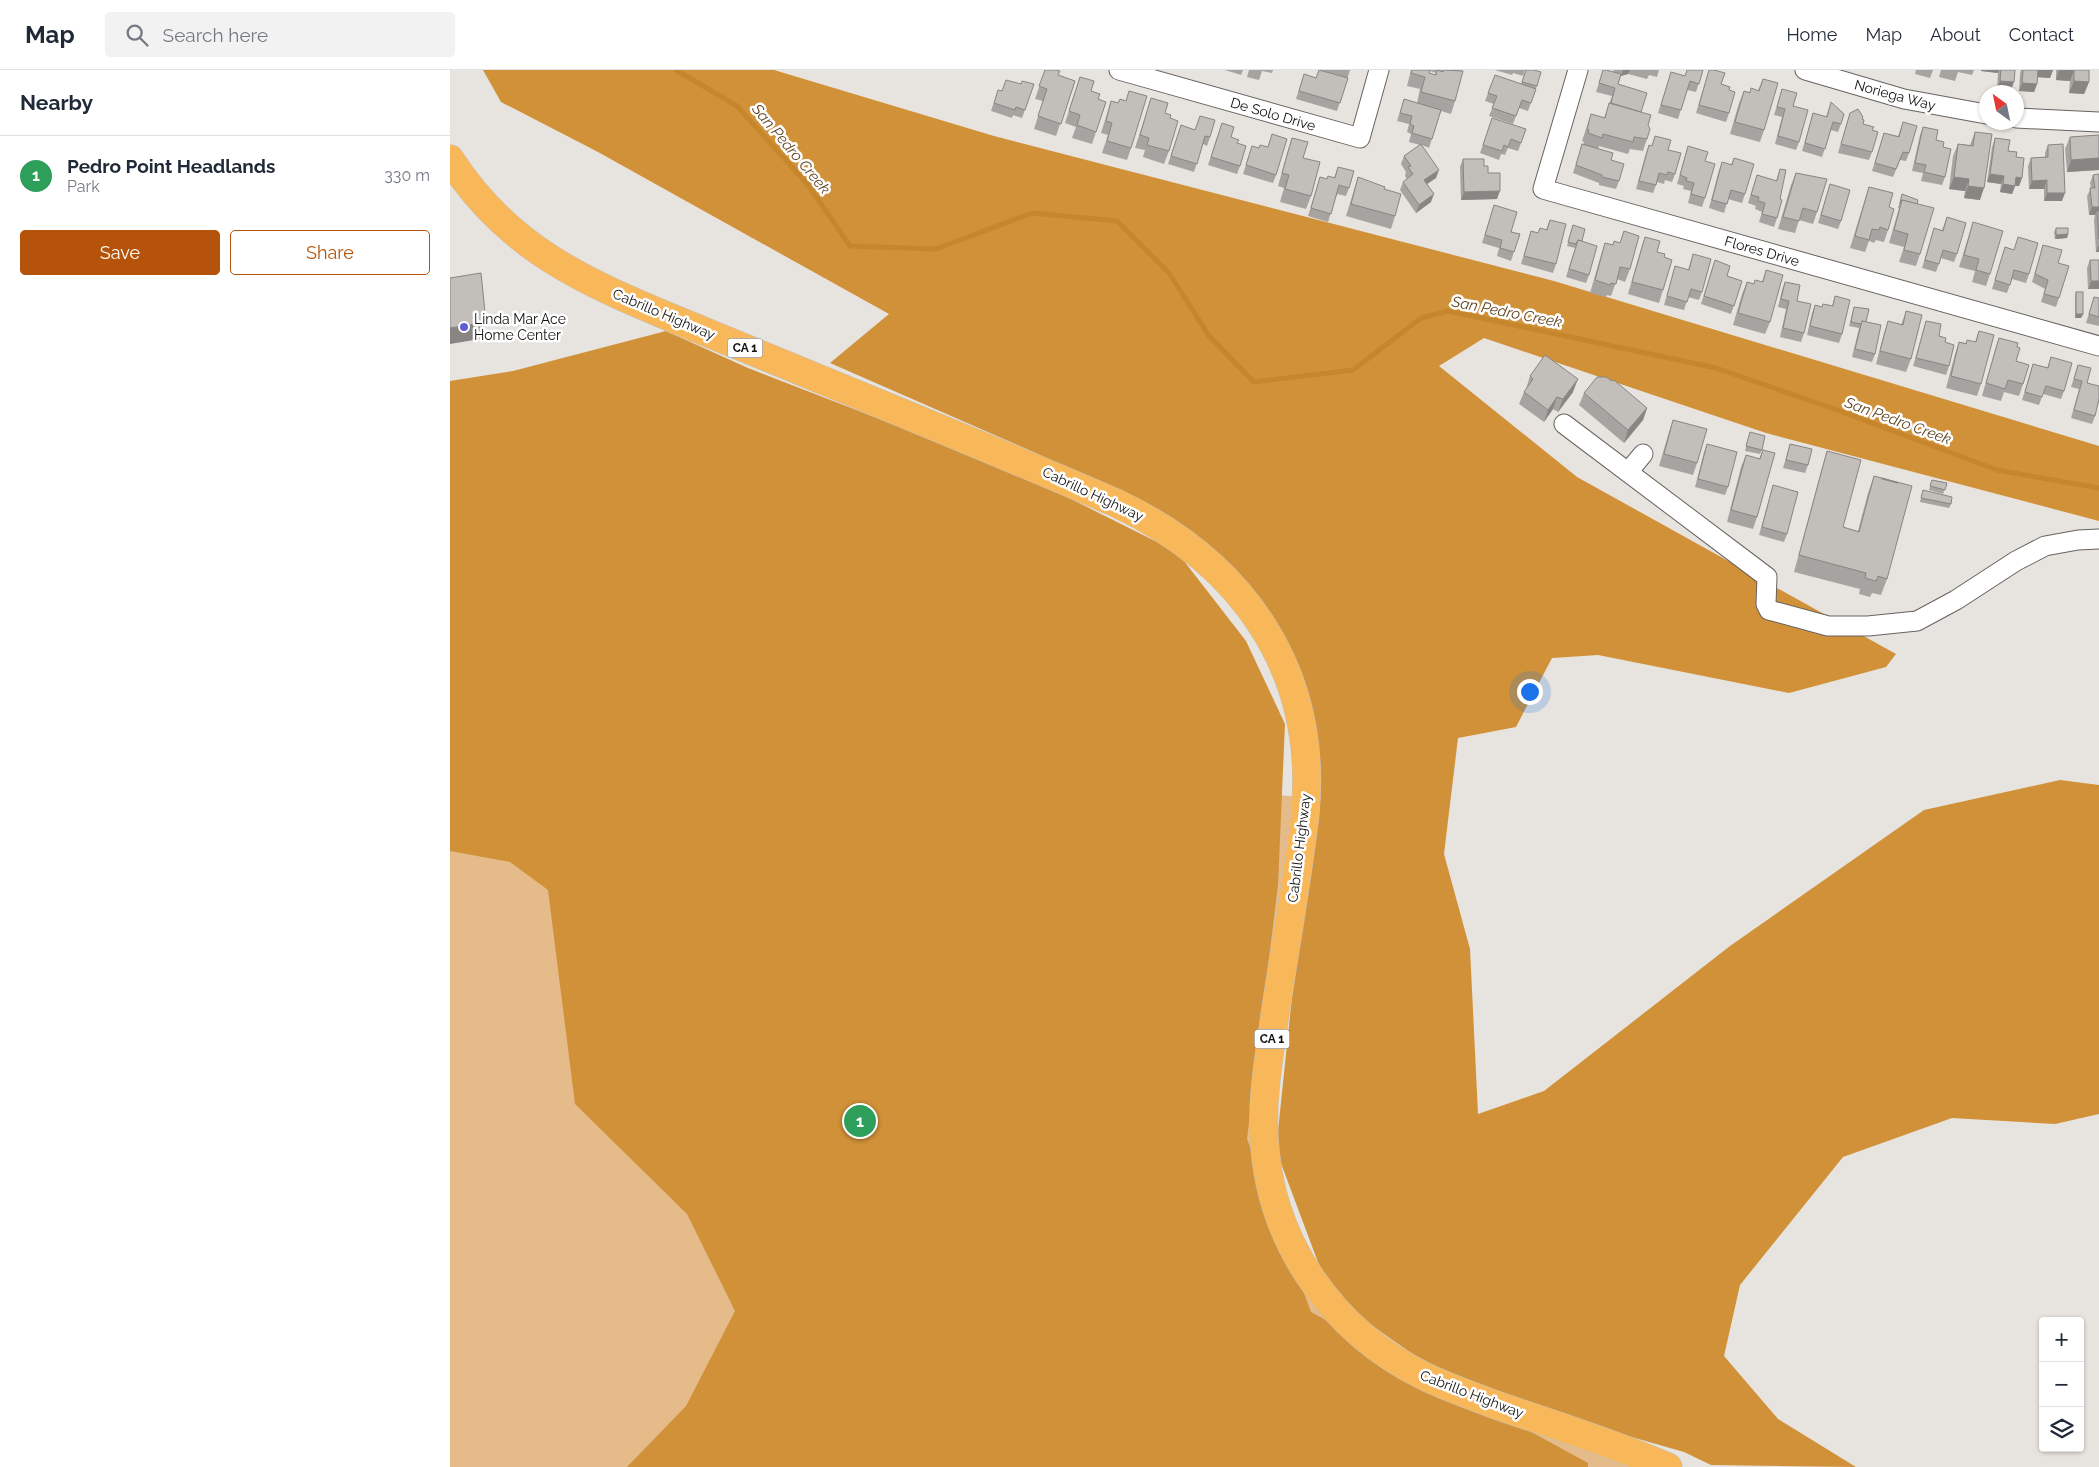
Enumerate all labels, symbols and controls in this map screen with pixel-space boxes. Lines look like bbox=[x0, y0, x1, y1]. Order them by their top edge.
search box bbox=[105, 12, 455, 57]
text: Map bbox=[25, 20, 75, 49]
icon: search bbox=[123, 21, 151, 49]
text: Search here bbox=[163, 24, 268, 46]
text: Home bbox=[1786, 24, 1837, 45]
text: Map bbox=[1865, 24, 1902, 45]
text: About bbox=[1930, 24, 1981, 45]
text: Contact bbox=[2009, 24, 2074, 45]
street label: Noriega Way bbox=[1853, 76, 1938, 114]
north arrow bbox=[1979, 85, 2024, 130]
text: Nearby bbox=[20, 90, 93, 115]
street label: De Solo Drive bbox=[1229, 94, 1317, 134]
water label: San Pedro Creek bbox=[747, 100, 834, 198]
text: Pedro Point Headlands bbox=[67, 155, 275, 177]
text: 1 bbox=[32, 166, 40, 185]
text: 330 m bbox=[384, 166, 430, 185]
text: Park bbox=[67, 177, 100, 196]
button: Save bbox=[20, 230, 220, 275]
button: Share bbox=[230, 230, 430, 275]
street label: Flores Drive bbox=[1723, 233, 1801, 269]
street label: Cabrillo Highway bbox=[610, 285, 718, 343]
water label: San Pedro Creek bbox=[1449, 292, 1564, 332]
place label: Linda Mar Ace Home Center bbox=[474, 311, 566, 343]
marker: Linda Mar Ace Home Center bbox=[458, 321, 470, 333]
road number: CA 1 bbox=[728, 338, 762, 358]
water label: San Pedro Creek bbox=[1841, 393, 1954, 449]
street label: Cabrillo Highway bbox=[1040, 464, 1146, 525]
your location bbox=[1517, 679, 1543, 705]
street label: Cabrillo Highway bbox=[1284, 792, 1314, 903]
road number: CA 1 bbox=[1254, 1030, 1290, 1049]
pin: 1 bbox=[844, 1102, 876, 1140]
map controls bbox=[2039, 1317, 2084, 1452]
button: + bbox=[2039, 1317, 2084, 1362]
button: − bbox=[2039, 1362, 2084, 1407]
street label: Cabrillo Highway bbox=[1418, 1367, 1526, 1421]
button: layers bbox=[2039, 1407, 2084, 1452]

